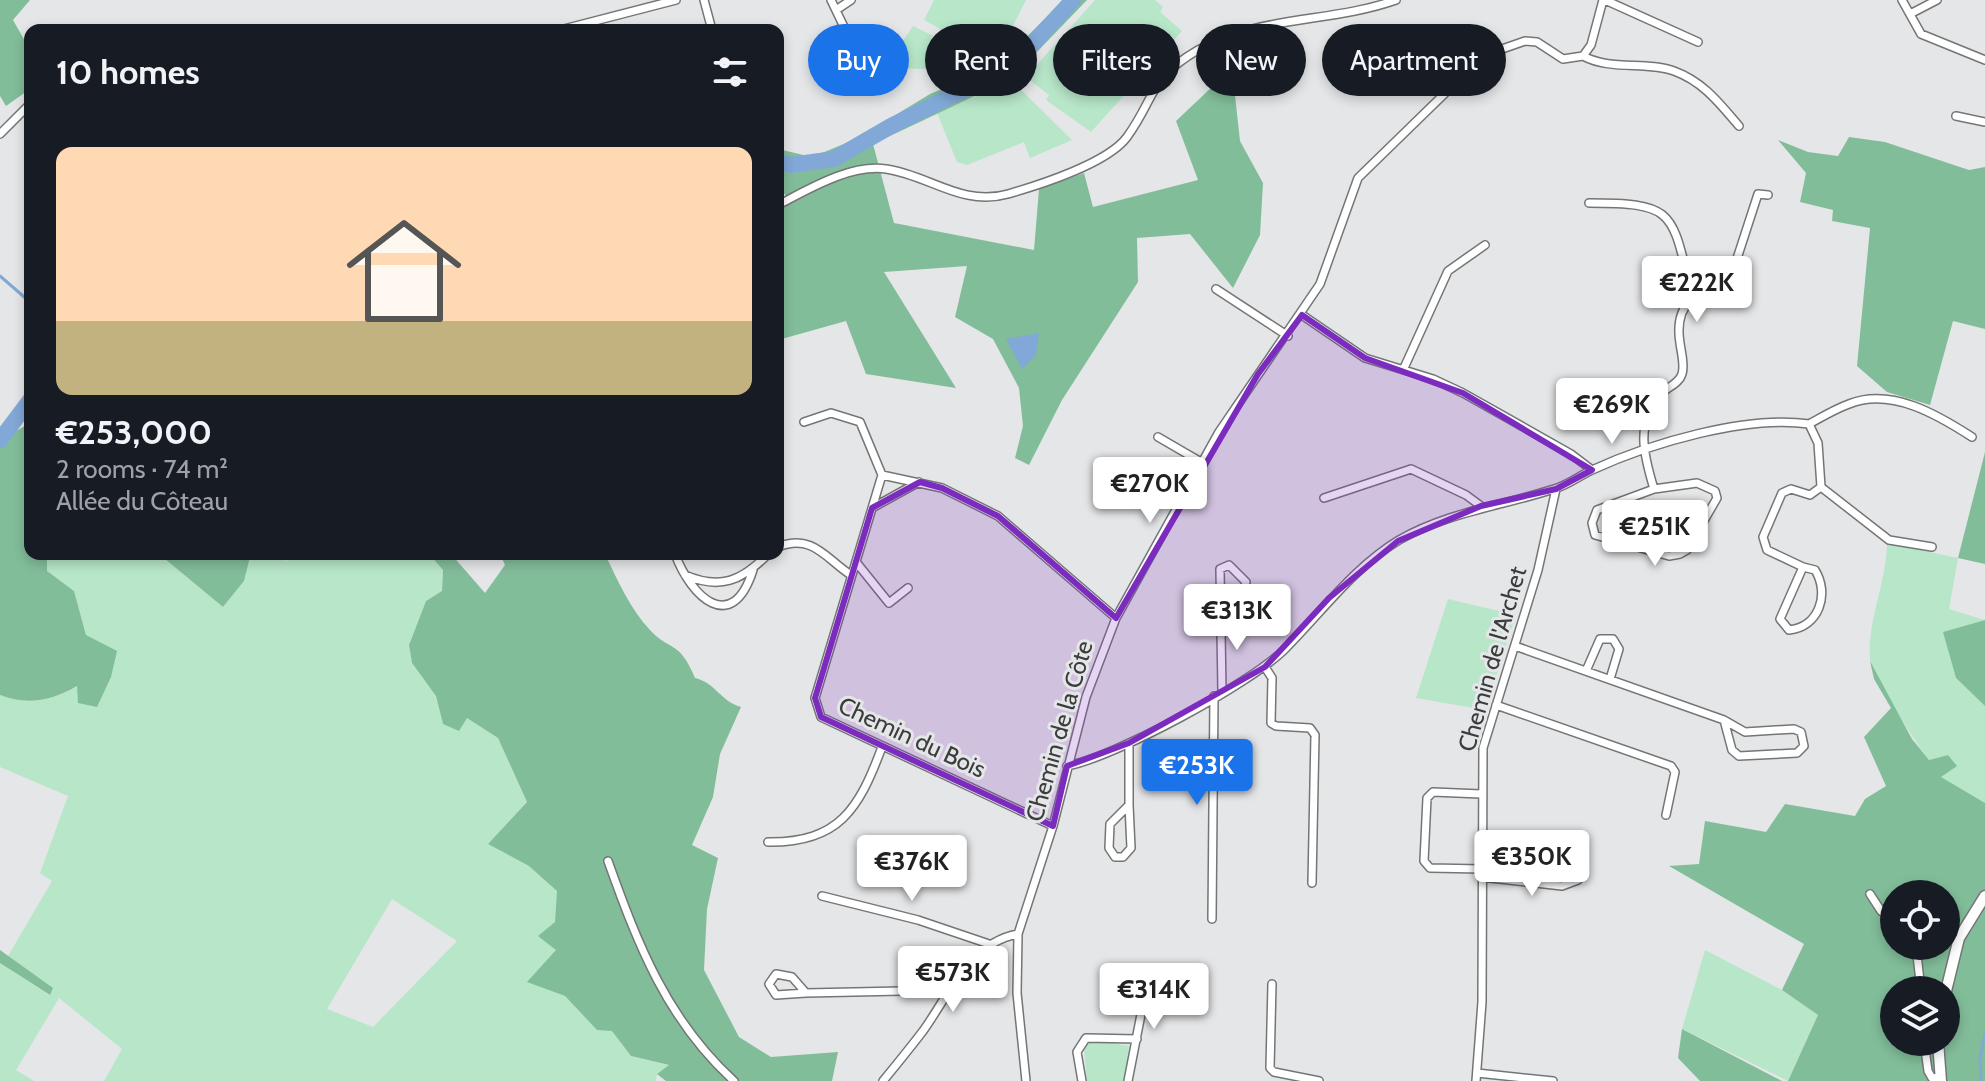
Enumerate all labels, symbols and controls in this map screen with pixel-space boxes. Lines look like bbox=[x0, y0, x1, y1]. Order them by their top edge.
chip: Buy bbox=[808, 24, 909, 96]
chip: Rent bbox=[925, 24, 1037, 96]
chip: Filters bbox=[1053, 24, 1180, 96]
chip: New bbox=[1196, 24, 1306, 96]
chip: Apartment bbox=[1322, 24, 1506, 96]
icon: filters bbox=[708, 50, 752, 94]
text: 10 homes bbox=[56, 51, 200, 93]
icon: home bbox=[332, 199, 476, 343]
pin: €222K bbox=[1641, 256, 1753, 324]
text: €222K bbox=[1660, 266, 1734, 298]
pin: €269K bbox=[1556, 378, 1668, 446]
text: €269K bbox=[1574, 388, 1650, 420]
text: €253,000 bbox=[56, 411, 212, 453]
text: 2 rooms · 74 m² bbox=[56, 453, 228, 485]
pin: €270K bbox=[1094, 457, 1206, 525]
text: €270K bbox=[1111, 467, 1189, 499]
text: Allée du Côteau bbox=[56, 485, 228, 517]
pin: €251K bbox=[1599, 500, 1711, 568]
text: €251K bbox=[1620, 510, 1690, 542]
street label: Chemin de l'Archet bbox=[1452, 563, 1532, 755]
pin: €313K bbox=[1181, 584, 1293, 652]
text: €313K bbox=[1202, 594, 1272, 626]
street label: Chemin de la Côte bbox=[1019, 637, 1099, 825]
street label: Chemin du Bois bbox=[834, 690, 990, 784]
pin: €253K bbox=[1141, 739, 1253, 807]
text: €253K bbox=[1160, 749, 1234, 781]
pin: €350K bbox=[1476, 830, 1588, 898]
pin: €376K bbox=[856, 835, 968, 903]
text: €350K bbox=[1492, 840, 1572, 872]
text: €376K bbox=[875, 845, 949, 877]
map controls bbox=[1880, 880, 1960, 1056]
button: locate bbox=[1880, 880, 1960, 960]
pin: €573K bbox=[897, 946, 1009, 1014]
text: €573K bbox=[916, 956, 990, 988]
pin: €314K bbox=[1098, 963, 1210, 1031]
text: €314K bbox=[1118, 973, 1190, 1005]
button: layers bbox=[1880, 976, 1960, 1056]

